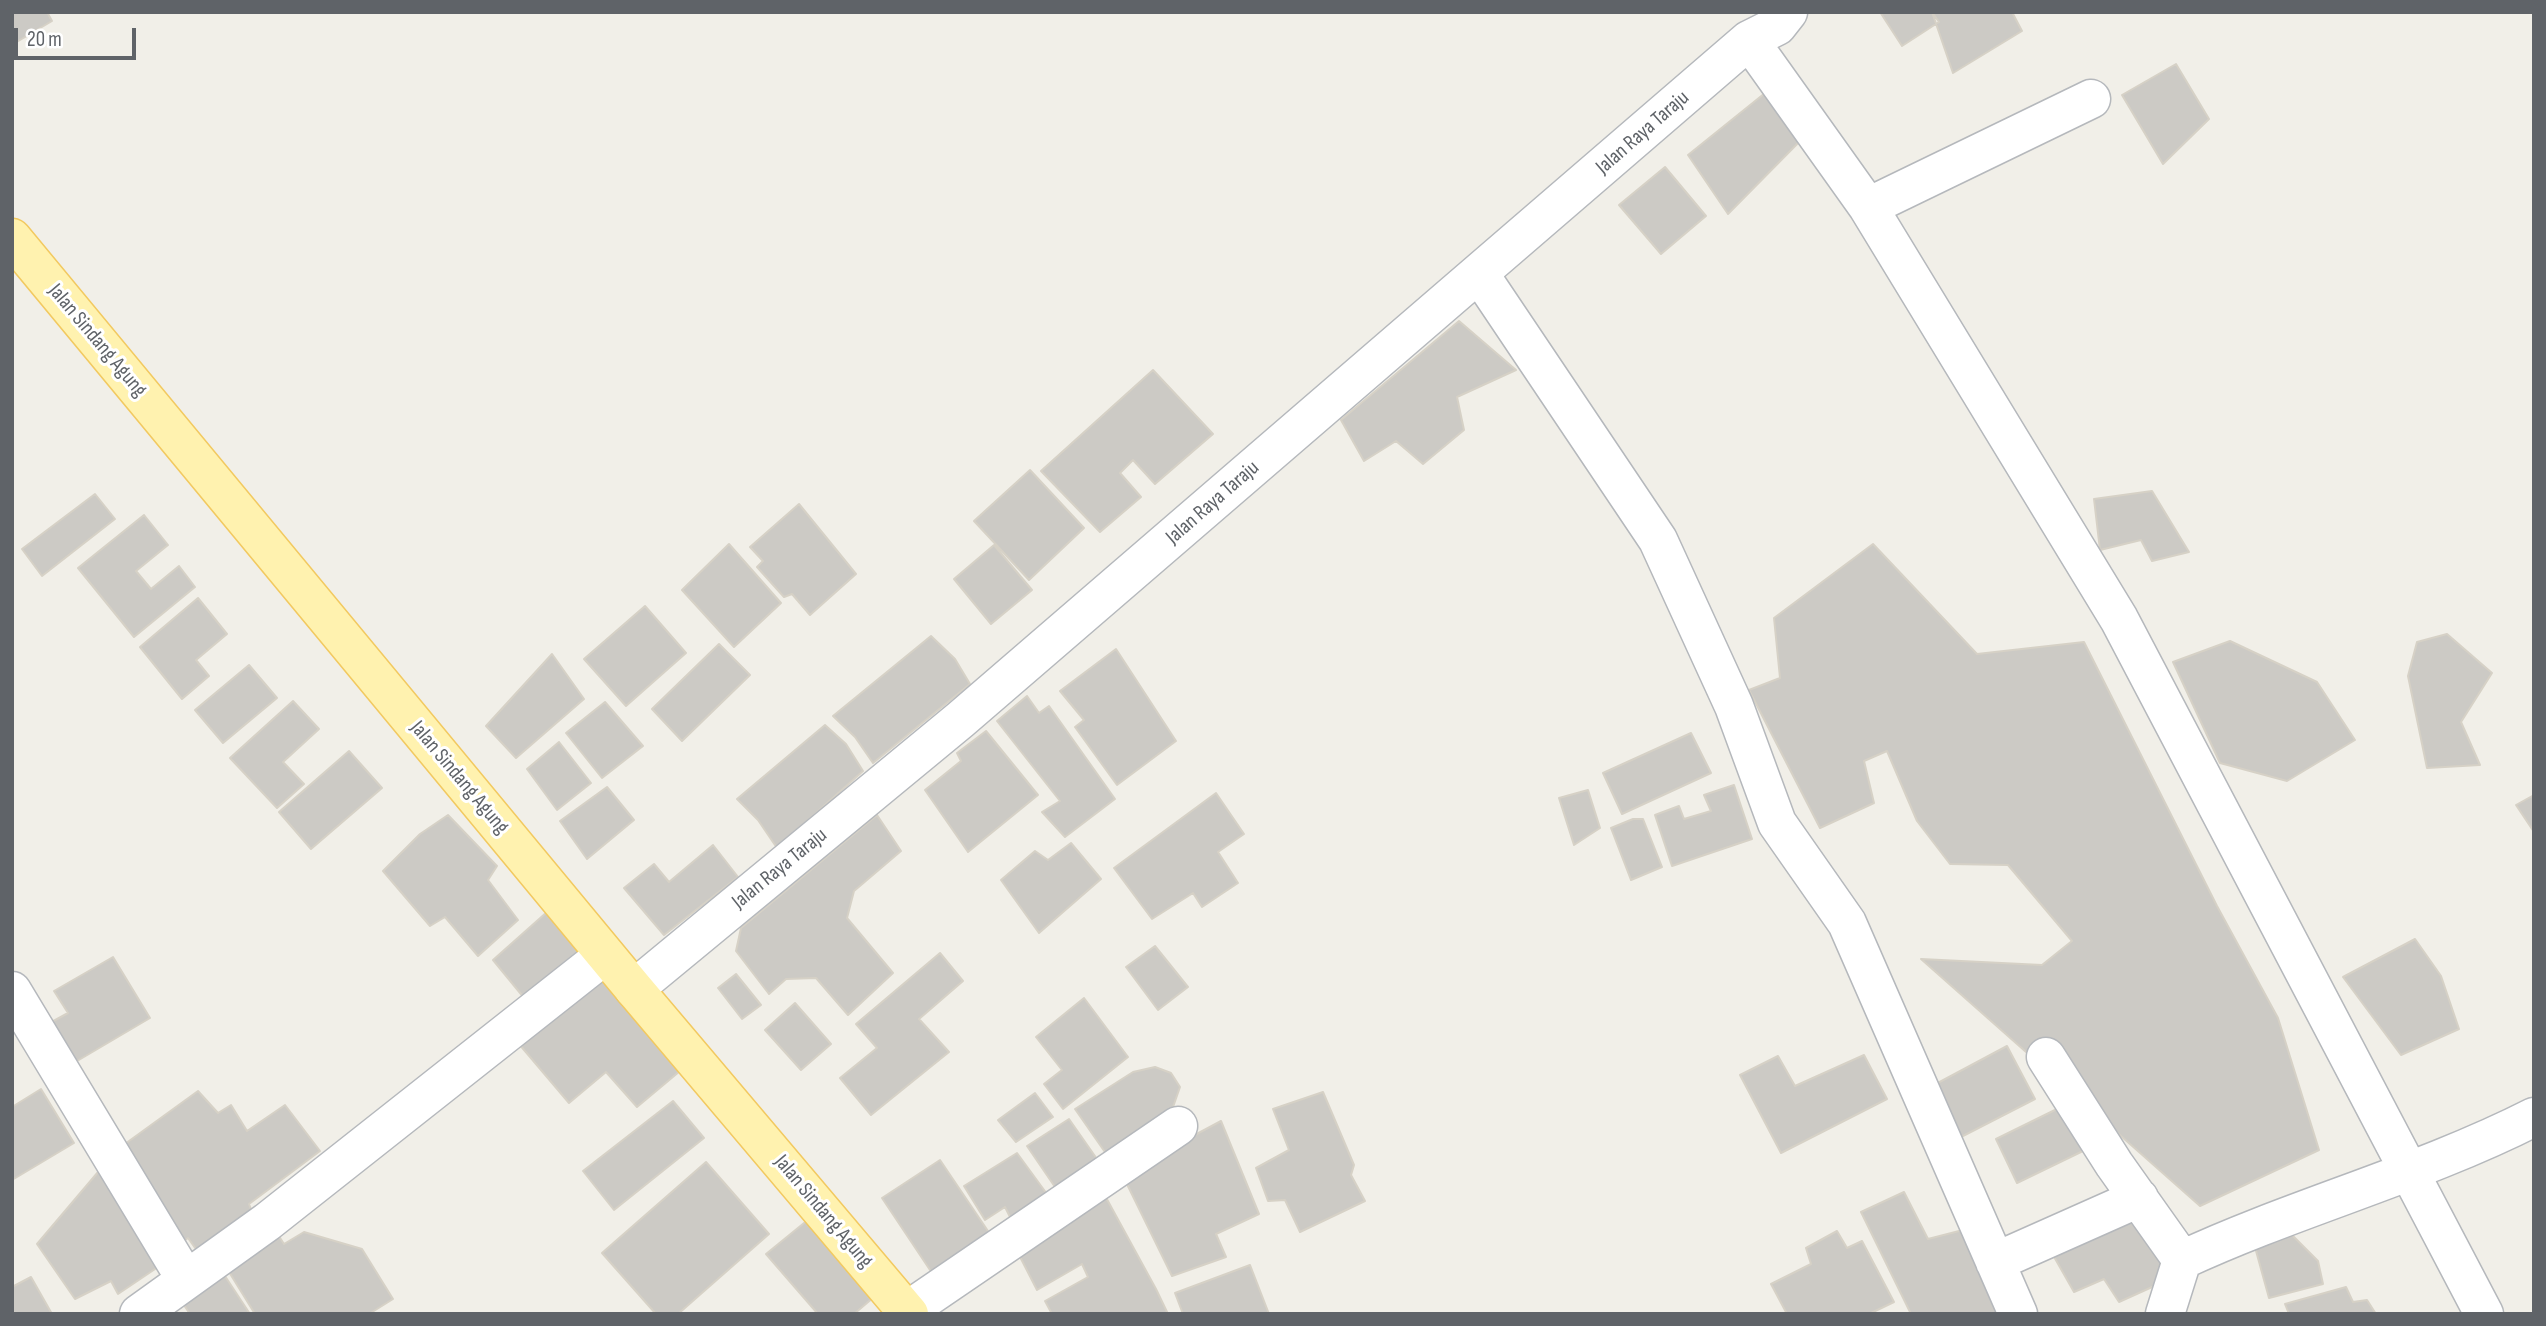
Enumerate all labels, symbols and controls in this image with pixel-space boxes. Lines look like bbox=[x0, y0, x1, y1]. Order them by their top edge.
scale bar bbox=[18, 14, 140, 58]
text: 20 m bbox=[27, 27, 62, 52]
street label: Jalan Raya Taraju bbox=[1591, 86, 1695, 180]
street label: Jalan Sindang Agung bbox=[42, 279, 152, 403]
street label: Jalan Raya Taraju bbox=[1161, 456, 1265, 550]
street label: Jalan Sindang Agung bbox=[404, 716, 514, 840]
street label: Jalan Raya Taraju bbox=[727, 823, 833, 915]
street label: Jalan Sindang Agung bbox=[768, 1150, 878, 1274]

